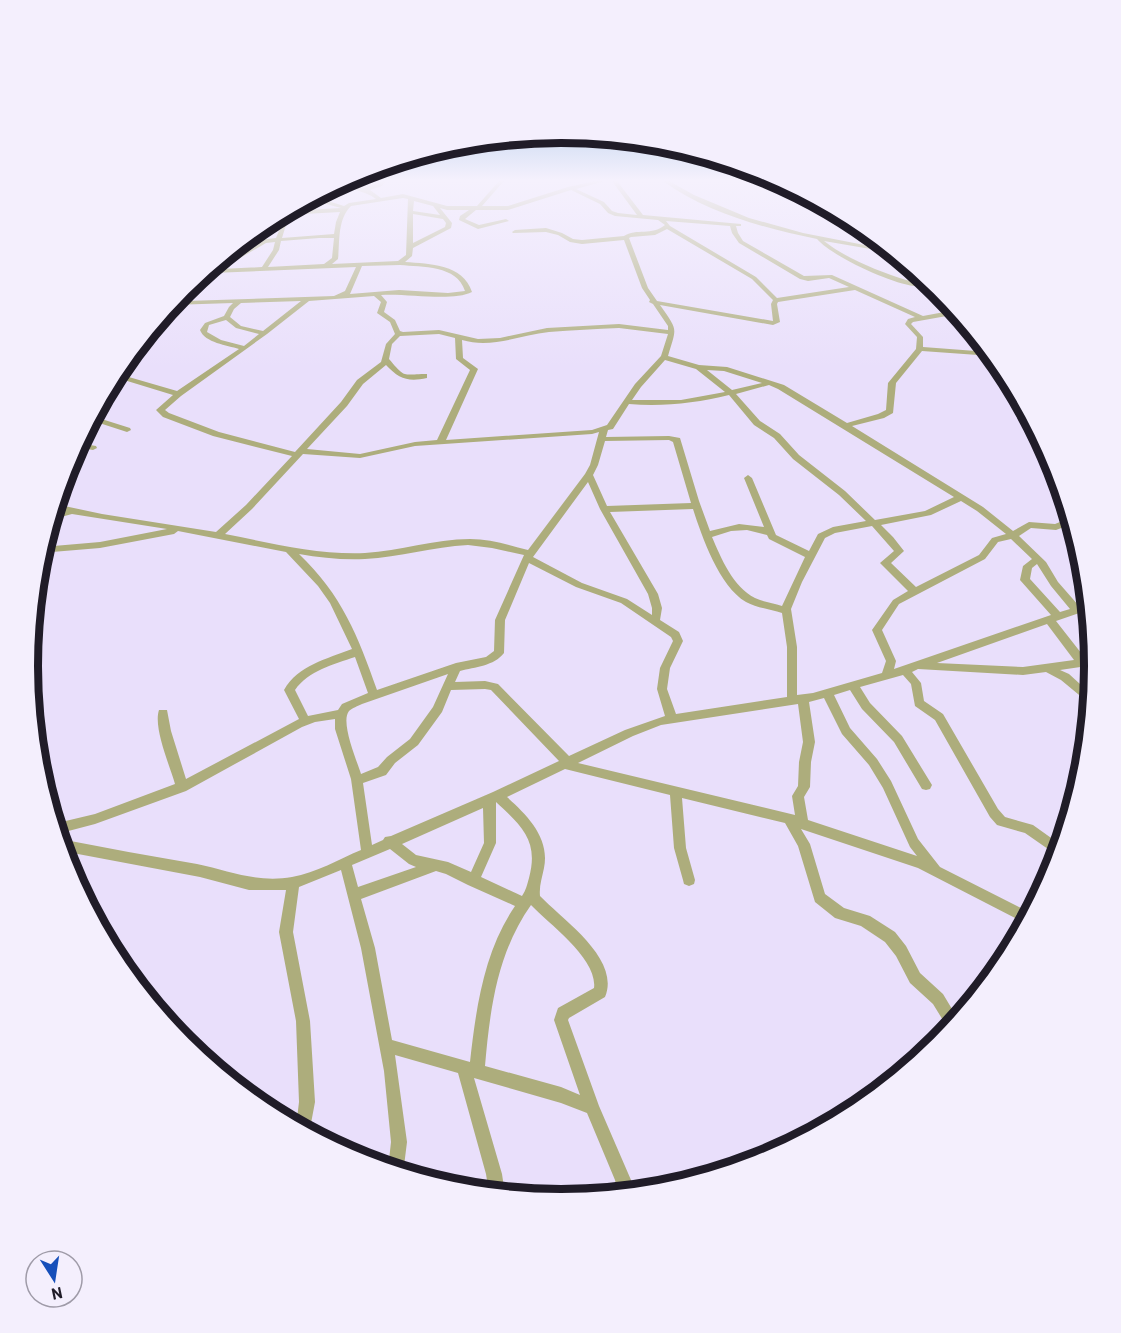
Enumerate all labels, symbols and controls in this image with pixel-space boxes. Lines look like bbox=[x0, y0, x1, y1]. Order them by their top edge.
north arrow bbox=[24, 1249, 84, 1309]
text: N bbox=[50, 1284, 64, 1305]

